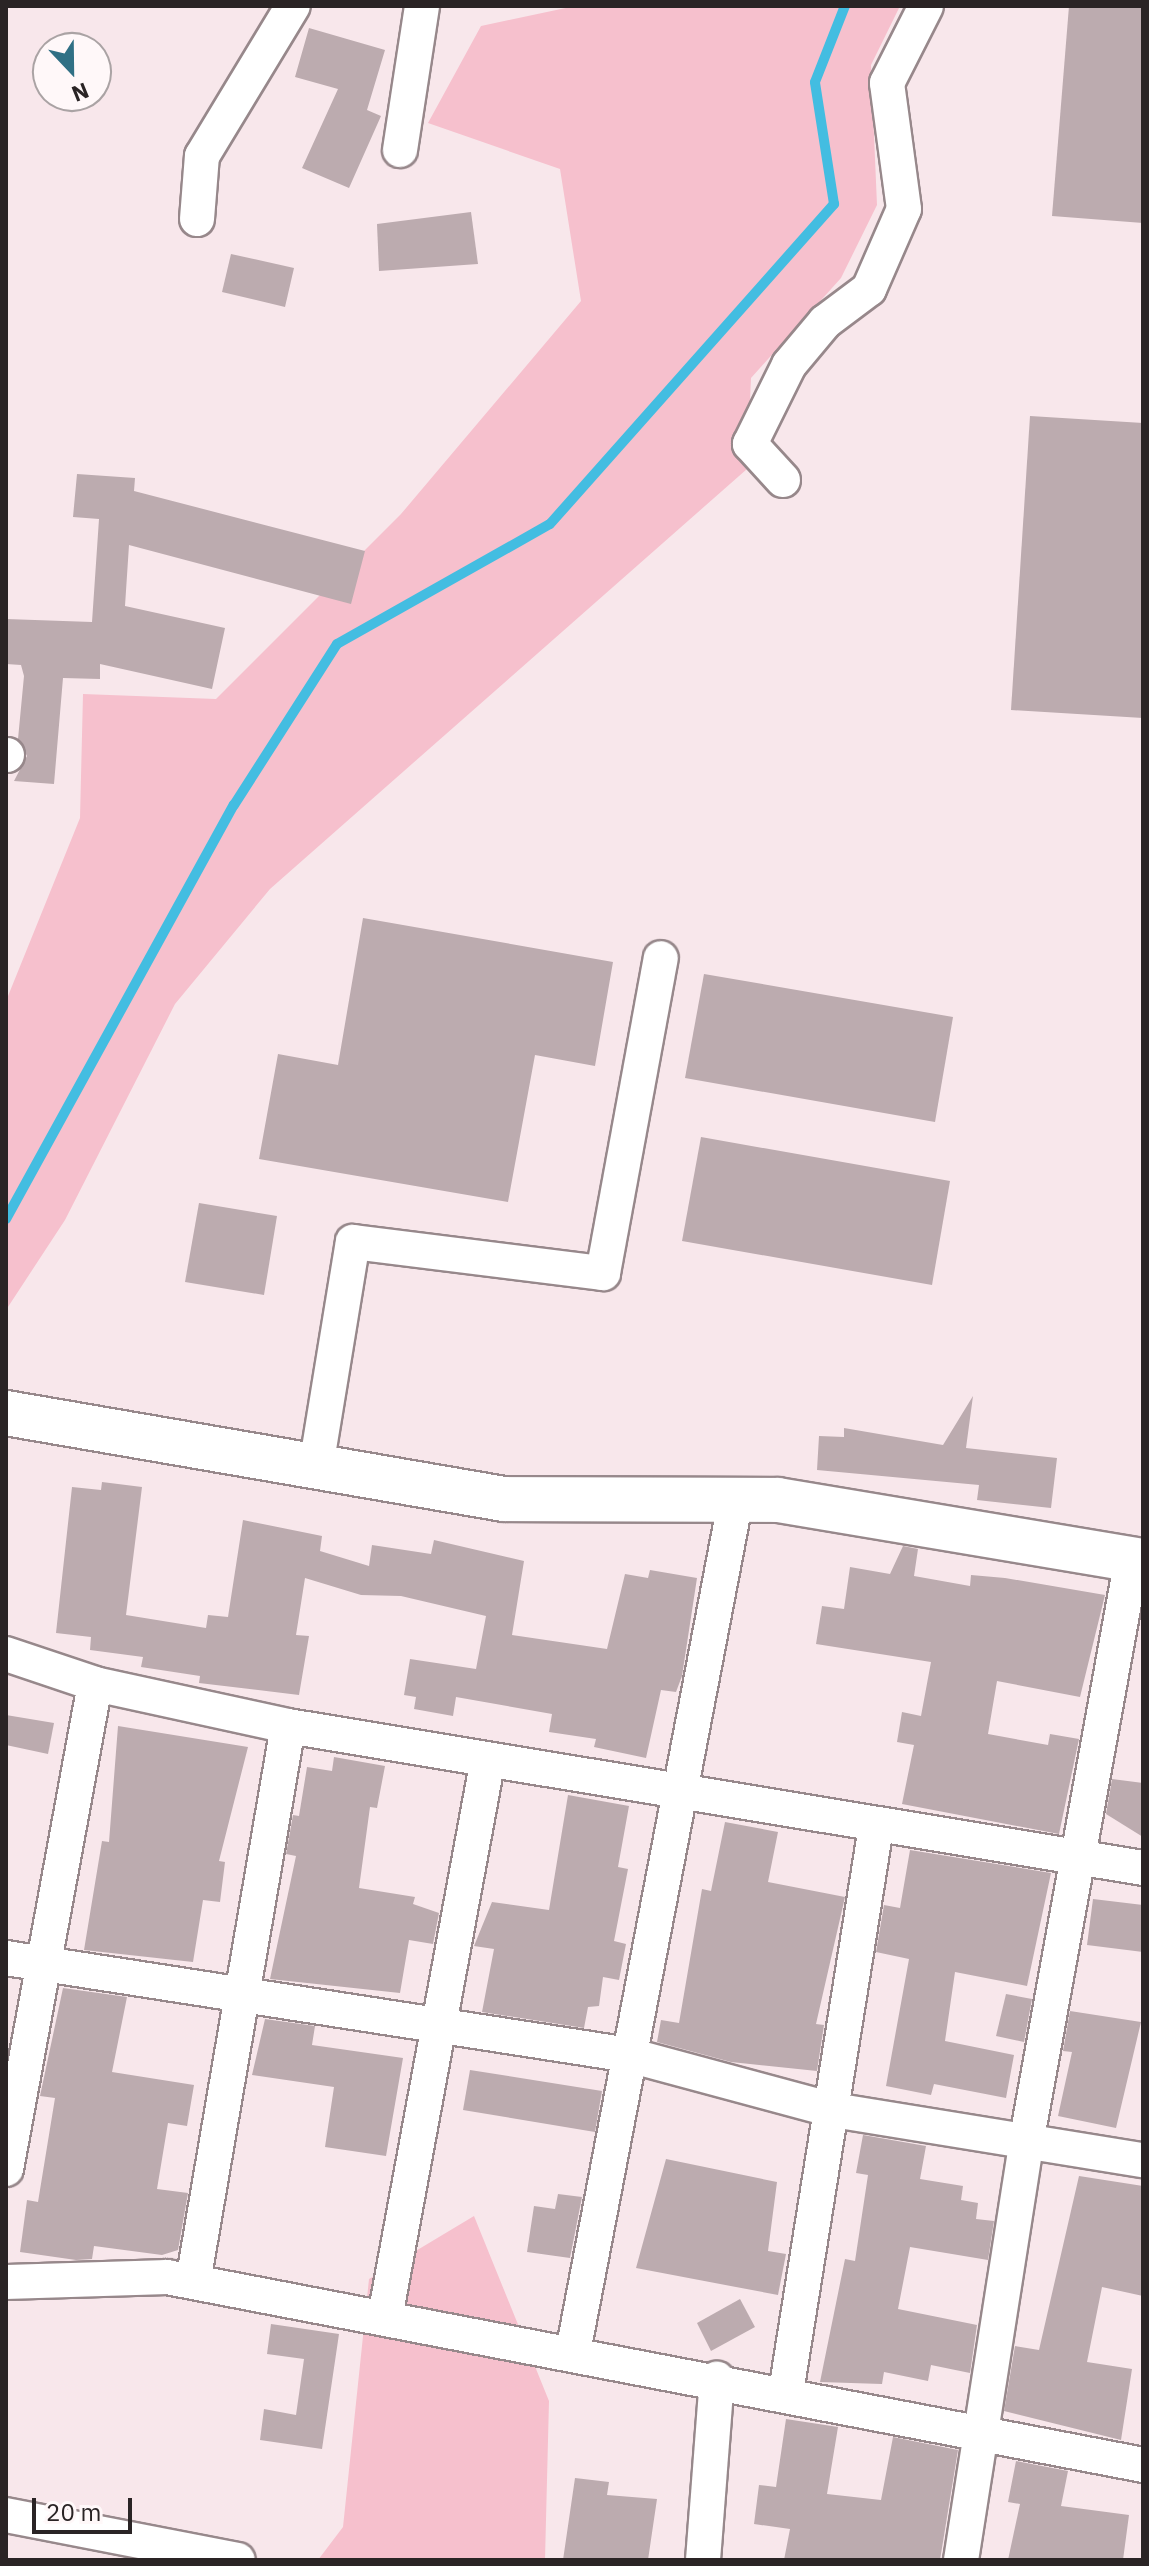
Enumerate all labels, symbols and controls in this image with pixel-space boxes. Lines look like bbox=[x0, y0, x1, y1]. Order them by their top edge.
north arrow bbox=[32, 32, 112, 112]
text: N bbox=[68, 76, 93, 109]
scale bar bbox=[36, 2482, 136, 2532]
text: 20 m bbox=[46, 2496, 101, 2528]

